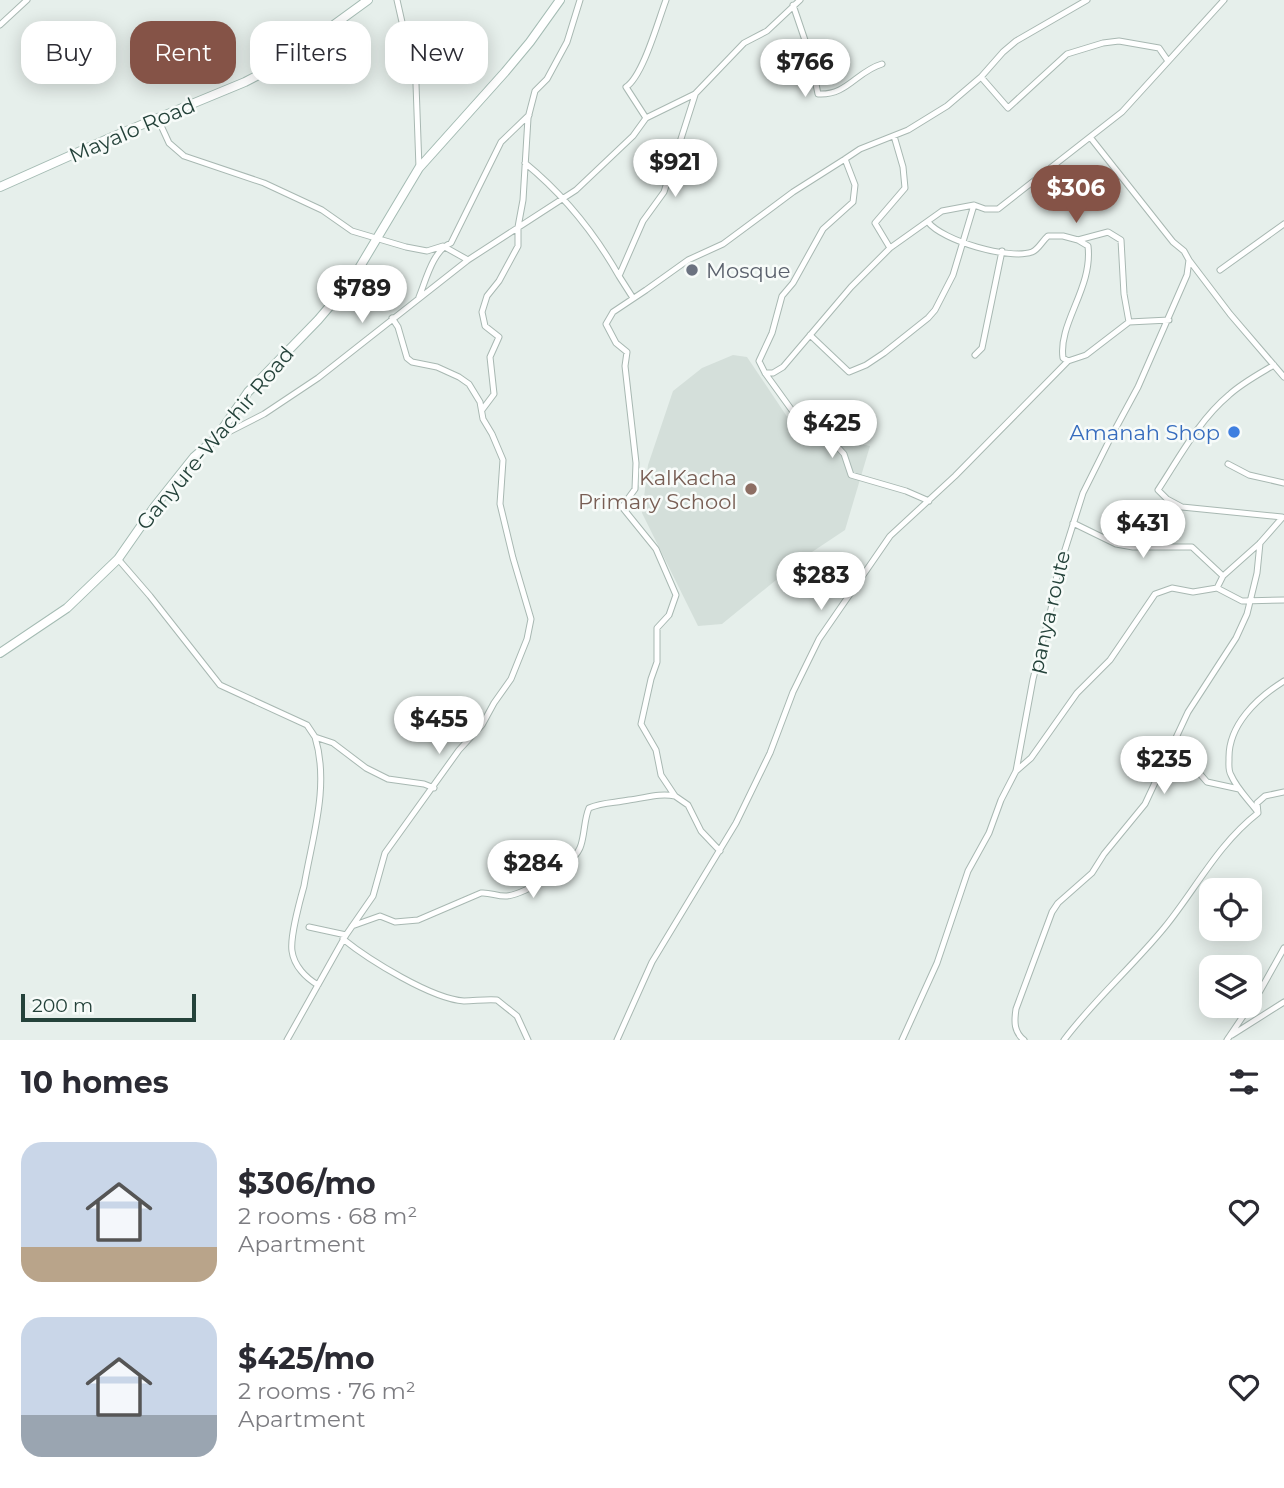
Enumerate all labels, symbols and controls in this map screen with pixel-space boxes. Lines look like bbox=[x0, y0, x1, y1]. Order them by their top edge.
chip: Buy bbox=[21, 21, 116, 84]
chip: Rent bbox=[130, 21, 236, 84]
chip: Filters bbox=[250, 21, 371, 84]
chip: New bbox=[385, 21, 488, 84]
pin: $766 bbox=[764, 40, 846, 99]
text: $766 bbox=[776, 48, 834, 76]
street label: Mayalo Road bbox=[65, 92, 199, 168]
pin: $921 bbox=[634, 140, 716, 199]
text: $921 bbox=[649, 148, 701, 176]
pin: $306 bbox=[1035, 166, 1117, 225]
text: $306 bbox=[1047, 174, 1105, 202]
place label: Mosque bbox=[706, 258, 791, 283]
marker: Mosque bbox=[684, 262, 700, 278]
pin: $789 bbox=[321, 266, 403, 325]
text: $789 bbox=[333, 274, 391, 302]
street label: Ganyure-Wachir Road bbox=[131, 341, 299, 535]
pin: $425 bbox=[791, 400, 873, 460]
text: $425 bbox=[803, 409, 861, 437]
place label: Amanah Shop bbox=[1069, 420, 1220, 445]
marker: Amanah Shop bbox=[1226, 424, 1242, 440]
place label: KalKacha Primary School bbox=[578, 465, 737, 514]
marker: KalKacha Primary School bbox=[743, 481, 759, 497]
pin: $431 bbox=[1102, 500, 1184, 560]
text: $431 bbox=[1116, 509, 1170, 537]
street label: panya route bbox=[1023, 548, 1075, 676]
pin: $283 bbox=[780, 552, 862, 612]
text: $283 bbox=[792, 561, 850, 589]
pin: $455 bbox=[398, 696, 480, 756]
text: $455 bbox=[410, 705, 468, 733]
pin: $235 bbox=[1123, 736, 1205, 796]
text: $235 bbox=[1136, 745, 1192, 773]
pin: $284 bbox=[492, 841, 574, 900]
text: $284 bbox=[503, 849, 563, 877]
map controls bbox=[1199, 878, 1262, 1018]
button: locate bbox=[1199, 878, 1262, 941]
button: layers bbox=[1199, 955, 1262, 1018]
scale bar bbox=[21, 991, 196, 1023]
text: 200 m bbox=[32, 994, 93, 1017]
icon: filters bbox=[1225, 1063, 1263, 1101]
text: 10 homes bbox=[21, 1064, 169, 1101]
text: $306/mo bbox=[238, 1165, 376, 1202]
icon: home bbox=[77, 1170, 161, 1254]
icon: heart bbox=[1225, 1193, 1263, 1231]
text: 2 rooms · 68 m² bbox=[238, 1202, 417, 1230]
text: Apartment bbox=[238, 1230, 366, 1258]
text: $425/mo bbox=[238, 1340, 375, 1377]
icon: home bbox=[77, 1345, 161, 1429]
icon: heart bbox=[1225, 1368, 1263, 1406]
text: 2 rooms · 76 m² bbox=[238, 1377, 416, 1405]
text: Apartment bbox=[238, 1405, 366, 1433]

